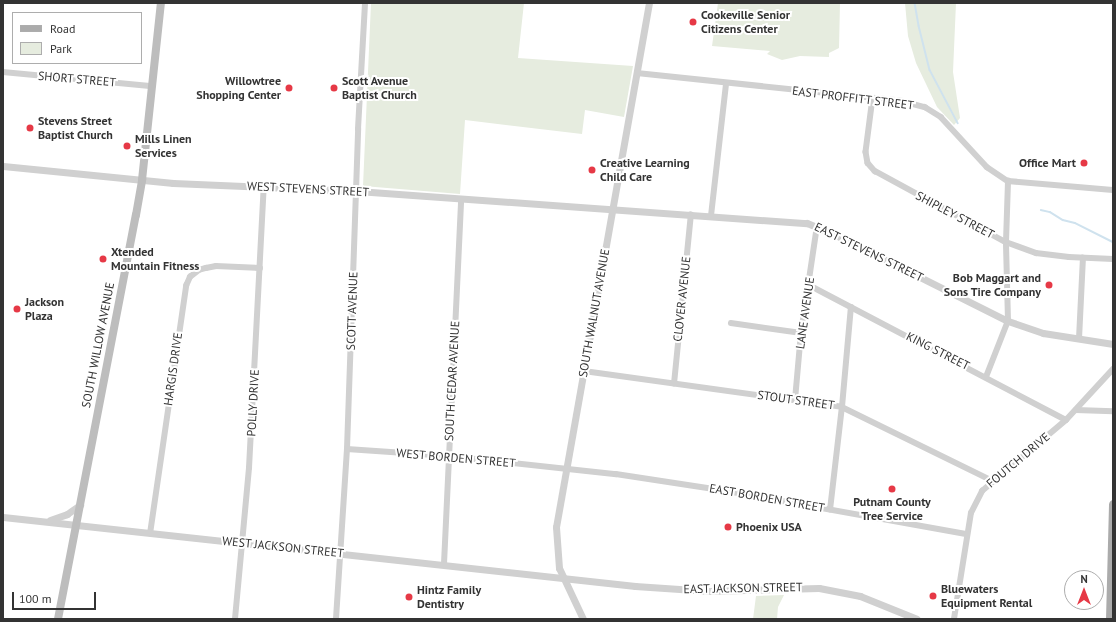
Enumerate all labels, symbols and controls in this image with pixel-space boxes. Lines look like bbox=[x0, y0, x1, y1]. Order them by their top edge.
place label: Cookeville Senior Citizens Center bbox=[701, 8, 790, 36]
legend bbox=[12, 12, 142, 64]
marker: Cookeville Senior Citizens Center bbox=[688, 17, 698, 27]
text: Road bbox=[50, 21, 75, 36]
text: Park bbox=[50, 41, 72, 56]
street label: SHORT STREET bbox=[37, 68, 117, 90]
place label: Willowtree Shopping Center bbox=[196, 74, 281, 102]
place label: Scott Avenue Baptist Church bbox=[342, 74, 417, 102]
marker: Willowtree Shopping Center bbox=[284, 83, 294, 93]
marker: Scott Avenue Baptist Church bbox=[329, 83, 339, 93]
street label: EAST PROFFITT STREET bbox=[791, 83, 915, 113]
place label: Stevens Street Baptist Church bbox=[38, 114, 113, 142]
marker: Stevens Street Baptist Church bbox=[25, 123, 35, 133]
place label: Mills Linen Services bbox=[135, 132, 192, 160]
marker: Mills Linen Services bbox=[122, 141, 132, 151]
place label: Creative Learning Child Care bbox=[600, 156, 690, 184]
place label: Office Mart bbox=[1019, 156, 1076, 170]
marker: Office Mart bbox=[1079, 158, 1089, 168]
marker: Creative Learning Child Care bbox=[587, 165, 597, 175]
street label: WEST STEVENS STREET bbox=[246, 179, 370, 199]
street label: SHIPLEY STREET bbox=[913, 188, 997, 242]
street label: EAST STEVENS STREET bbox=[812, 219, 926, 285]
place label: Xtended Mountain Fitness bbox=[111, 245, 199, 273]
street label: SOUTH WALNUT AVENUE bbox=[576, 247, 612, 379]
marker: Xtended Mountain Fitness bbox=[98, 254, 108, 264]
street label: CLOVER AVENUE bbox=[670, 256, 694, 342]
street label: SCOTT AVENUE bbox=[343, 271, 361, 351]
place label: Bob Maggart and Sons Tire Company bbox=[943, 271, 1041, 299]
street label: LANE AVENUE bbox=[793, 276, 817, 350]
marker: Bob Maggart and Sons Tire Company bbox=[1044, 280, 1054, 290]
street label: SOUTH WILLOW AVENUE bbox=[79, 281, 117, 409]
place label: Jackson Plaza bbox=[25, 295, 64, 323]
marker: Jackson Plaza bbox=[12, 304, 22, 314]
street label: SOUTH CEDAR AVENUE bbox=[442, 320, 462, 442]
street label: KING STREET bbox=[904, 329, 972, 373]
street label: HARGIS DRIVE bbox=[161, 331, 185, 407]
street label: POLLY DRIVE bbox=[244, 369, 262, 437]
street label: STOUT STREET bbox=[756, 387, 836, 413]
street label: FOUTCH DRIVE bbox=[983, 429, 1053, 491]
street label: WEST BORDEN STREET bbox=[395, 446, 517, 470]
street label: EAST BORDEN STREET bbox=[708, 481, 826, 515]
marker: Putnam County Tree Service bbox=[887, 484, 897, 494]
place label: Putnam County Tree Service bbox=[853, 495, 931, 523]
place label: Phoenix USA bbox=[736, 520, 802, 534]
marker: Phoenix USA bbox=[723, 522, 733, 532]
street label: WEST JACKSON STREET bbox=[221, 533, 345, 561]
north arrow bbox=[1064, 570, 1104, 610]
text: N bbox=[1080, 572, 1088, 586]
street label: EAST JACKSON STREET bbox=[683, 580, 803, 596]
place label: Bluewaters Equipment Rental bbox=[941, 582, 1032, 610]
place label: Hintz Family Dentistry bbox=[417, 583, 481, 611]
scale bar bbox=[14, 584, 98, 610]
text: 100 m bbox=[19, 591, 52, 606]
marker: Bluewaters Equipment Rental bbox=[928, 591, 938, 601]
marker: Hintz Family Dentistry bbox=[404, 592, 414, 602]

